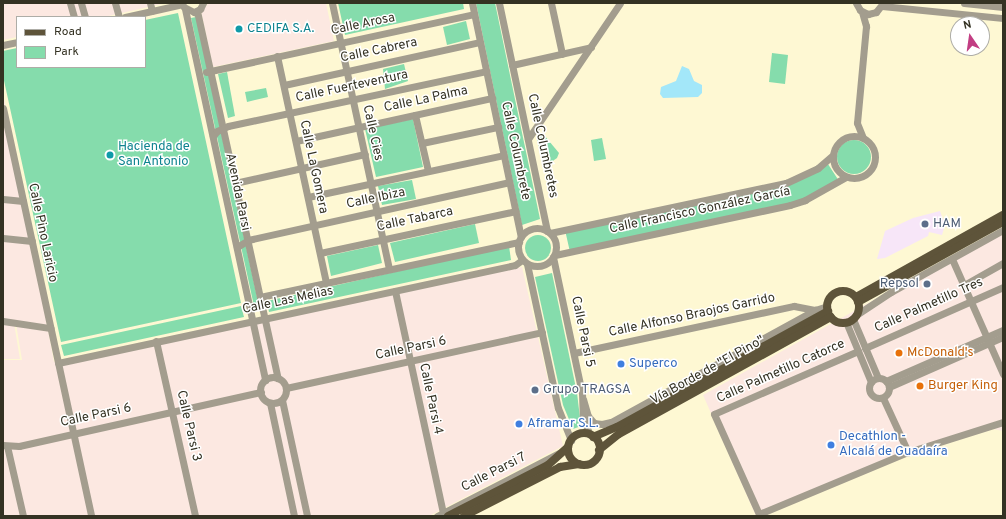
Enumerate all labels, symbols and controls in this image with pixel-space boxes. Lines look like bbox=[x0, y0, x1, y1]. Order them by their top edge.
street label: Calle Arosa bbox=[329, 11, 397, 39]
legend bbox=[16, 16, 146, 68]
north arrow bbox=[950, 16, 990, 56]
text: N bbox=[962, 18, 973, 33]
place label: CEDIFA S.A. bbox=[247, 21, 315, 37]
text: Road bbox=[54, 24, 82, 40]
marker: CEDIFA S.A. bbox=[234, 24, 244, 34]
street label: Calle Cabrera bbox=[339, 35, 419, 67]
text: Park bbox=[54, 44, 79, 60]
street label: Calle Fuerteventura bbox=[294, 67, 410, 107]
street label: Calle La Palma bbox=[383, 83, 469, 117]
street label: Calle Columbretes bbox=[523, 92, 561, 200]
street label: Calle Columbrete bbox=[497, 100, 533, 202]
street label: Calle Cies bbox=[358, 104, 386, 162]
street label: Calle La Gomera bbox=[295, 119, 331, 215]
place label: Hacienda de San Antonio bbox=[118, 140, 190, 171]
marker: Hacienda de San Antonio bbox=[105, 150, 115, 160]
street label: Avenida Parsi bbox=[221, 152, 253, 232]
street label: Calle Pino Laricio bbox=[24, 182, 60, 284]
street label: Calle Francisco González García bbox=[608, 184, 792, 238]
street label: Calle Ibiza bbox=[345, 185, 407, 213]
street label: Calle Tabarca bbox=[375, 204, 455, 236]
place label: HAM bbox=[933, 216, 961, 232]
marker: HAM bbox=[920, 219, 930, 229]
street label: Calle Palmetillo Tres bbox=[872, 275, 986, 337]
place label: Repsol bbox=[880, 276, 919, 292]
marker: Repsol bbox=[922, 279, 932, 289]
street label: Calle Las Melias bbox=[241, 284, 335, 318]
street label: Calle Alfonso Braojos Garrido bbox=[607, 291, 777, 341]
street label: Calle Parsi 5 bbox=[567, 295, 597, 369]
street label: Vía Borde de "El Pino" bbox=[648, 333, 768, 409]
street label: Calle Parsi 6 bbox=[374, 334, 448, 364]
street label: Calle Palmetillo Catorce bbox=[714, 337, 848, 407]
place label: McDonald's bbox=[907, 345, 974, 361]
marker: McDonald's bbox=[894, 348, 904, 358]
place label: Superco bbox=[629, 356, 677, 372]
marker: Superco bbox=[616, 359, 626, 369]
street label: Calle Parsi 4 bbox=[415, 362, 445, 436]
place label: Burger King bbox=[928, 378, 998, 394]
marker: Burger King bbox=[915, 381, 925, 391]
place label: Grupo TRAGSA bbox=[543, 382, 631, 398]
marker: Grupo TRAGSA bbox=[530, 385, 540, 395]
street label: Calle Parsi 3 bbox=[172, 389, 204, 463]
street label: Calle Parsi 6 bbox=[59, 401, 133, 431]
place label: Aframar S.L. bbox=[527, 416, 599, 432]
marker: Aframar S.L. bbox=[514, 419, 524, 429]
place label: Decathlon - Alcalá de Guadaíra bbox=[839, 430, 948, 461]
marker: Decathlon - Alcalá de Guadaíra bbox=[826, 440, 836, 450]
street label: Calle Parsi 7 bbox=[459, 450, 529, 496]

